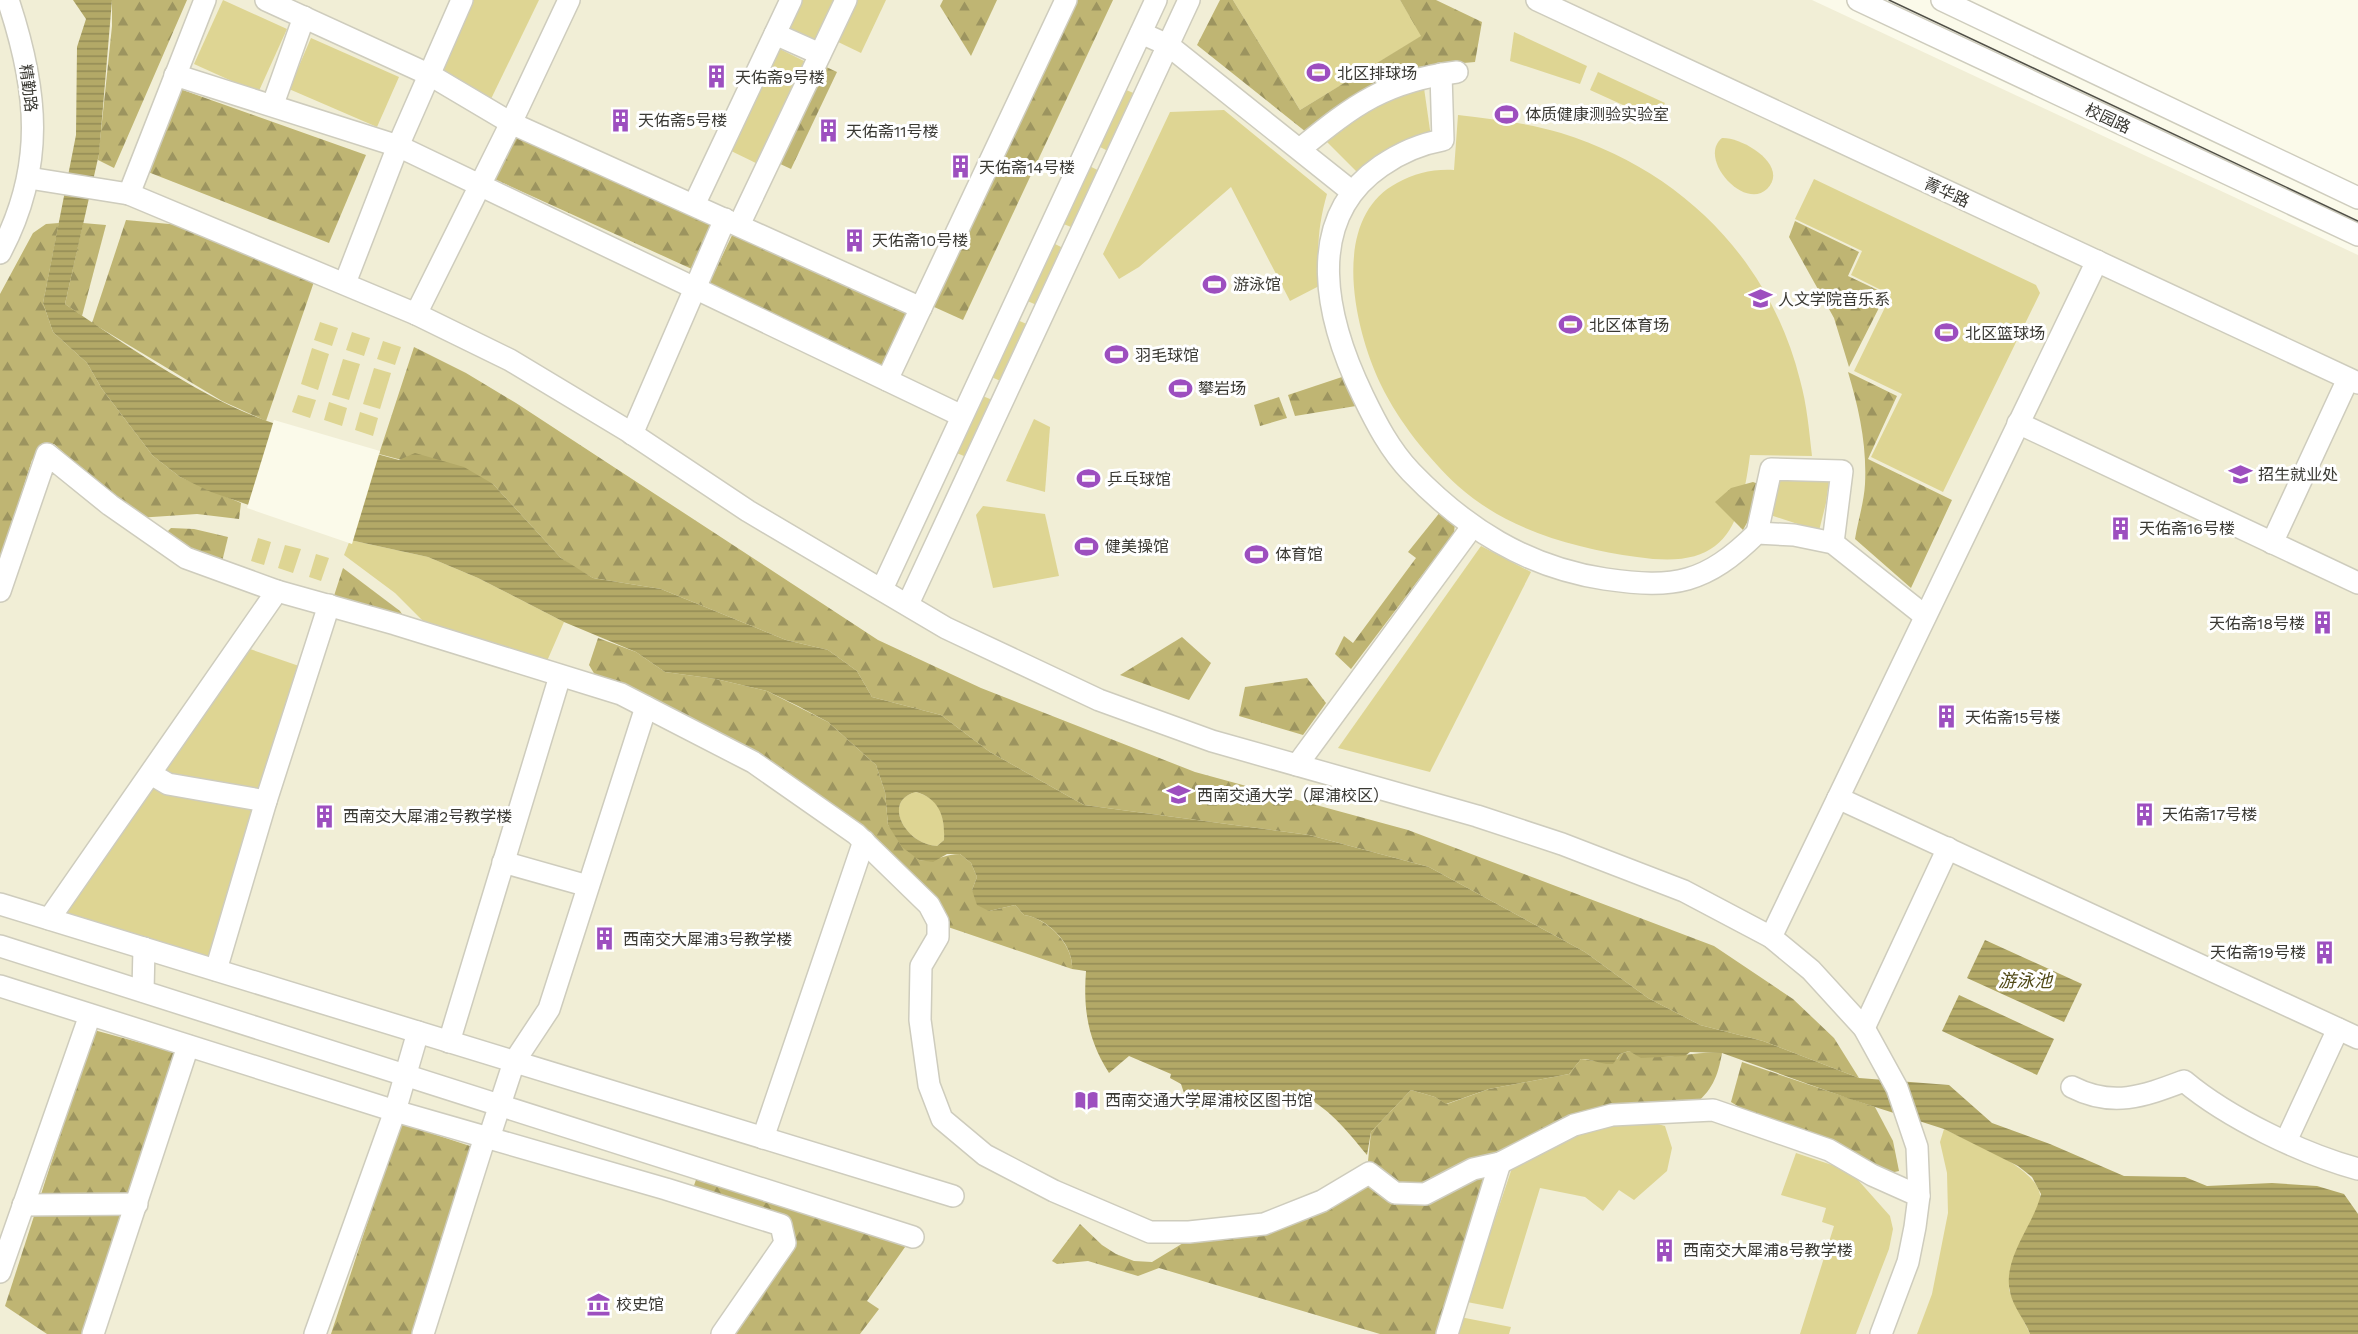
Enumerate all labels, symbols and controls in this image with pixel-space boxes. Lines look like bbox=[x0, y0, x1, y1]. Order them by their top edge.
sports icon: 北区排球场 bbox=[1306, 60, 1332, 86]
street label: 精勤路 bbox=[16, 63, 41, 113]
building icon: 天佑斋9号楼 bbox=[704, 64, 730, 90]
place label: 北区排球场 bbox=[1337, 64, 1417, 83]
place label: 天佑斋9号楼 bbox=[735, 68, 825, 87]
street label: 校园路 bbox=[2082, 100, 2134, 137]
sports icon: 体质健康测验实验室 bbox=[1494, 101, 1520, 127]
place label: 体质健康测验实验室 bbox=[1525, 105, 1669, 124]
building icon: 天佑斋5号楼 bbox=[607, 107, 633, 133]
place label: 天佑斋5号楼 bbox=[638, 111, 727, 130]
building icon: 天佑斋11号楼 bbox=[815, 118, 841, 144]
place label: 天佑斋11号楼 bbox=[846, 122, 938, 141]
building icon: 天佑斋14号楼 bbox=[948, 154, 974, 180]
place label: 天佑斋14号楼 bbox=[979, 158, 1075, 177]
street label: 菁华路 bbox=[1921, 174, 1973, 211]
building icon: 天佑斋10号楼 bbox=[841, 227, 867, 253]
place label: 天佑斋10号楼 bbox=[872, 231, 968, 250]
sports icon: 游泳馆 bbox=[1202, 271, 1228, 297]
place label: 游泳馆 bbox=[1233, 275, 1281, 294]
school or university icon: 人文学院音乐系 bbox=[1747, 286, 1773, 312]
place label: 人文学院音乐系 bbox=[1778, 290, 1890, 309]
sports icon: 北区体育场 bbox=[1558, 312, 1584, 338]
place label: 北区体育场 bbox=[1589, 316, 1669, 335]
sports icon: 北区篮球场 bbox=[1934, 320, 1960, 346]
place label: 北区篮球场 bbox=[1965, 324, 2045, 343]
sports icon: 羽毛球馆 bbox=[1104, 342, 1130, 368]
place label: 羽毛球馆 bbox=[1135, 346, 1199, 365]
sports icon: 攀岩场 bbox=[1167, 375, 1193, 401]
place label: 攀岩场 bbox=[1198, 379, 1246, 398]
school or university icon: 招生就业处 bbox=[2227, 461, 2253, 487]
place label: 招生就业处 bbox=[2258, 465, 2338, 484]
sports icon: 乒乓球馆 bbox=[1076, 466, 1102, 492]
place label: 乒乓球馆 bbox=[1107, 470, 1171, 489]
building icon: 天佑斋16号楼 bbox=[2108, 515, 2134, 541]
place label: 天佑斋16号楼 bbox=[2139, 519, 2235, 538]
sports icon: 健美操馆 bbox=[1074, 533, 1100, 559]
place label: 健美操馆 bbox=[1105, 537, 1169, 556]
sports icon: 体育馆 bbox=[1244, 541, 1270, 567]
place label: 体育馆 bbox=[1275, 545, 1323, 564]
building icon: 天佑斋18号楼 bbox=[2310, 610, 2336, 636]
place label: 天佑斋18号楼 bbox=[2209, 614, 2305, 633]
building icon: 天佑斋15号楼 bbox=[1934, 704, 1960, 730]
place label: 天佑斋15号楼 bbox=[1965, 708, 2061, 727]
school or university icon: 西南交通大学（犀浦校区） bbox=[1166, 782, 1192, 808]
place label: 西南交通大学（犀浦校区） bbox=[1197, 786, 1389, 805]
building icon: 天佑斋17号楼 bbox=[2131, 801, 2157, 827]
building icon: 西南交大犀浦2号教学楼 bbox=[312, 803, 338, 829]
place label: 天佑斋17号楼 bbox=[2162, 805, 2257, 824]
place label: 西南交大犀浦2号教学楼 bbox=[343, 807, 512, 826]
building icon: 西南交大犀浦3号教学楼 bbox=[592, 926, 618, 952]
place label: 西南交大犀浦3号教学楼 bbox=[623, 930, 792, 949]
building icon: 天佑斋19号楼 bbox=[2311, 939, 2337, 965]
place label: 天佑斋19号楼 bbox=[2210, 943, 2306, 962]
water label: 游泳池 bbox=[1998, 970, 2054, 991]
library icon: 西南交通大学犀浦校区图书馆 bbox=[1074, 1087, 1100, 1113]
place label: 西南交通大学犀浦校区图书馆 bbox=[1105, 1091, 1313, 1110]
building icon: 西南交大犀浦8号教学楼 bbox=[1652, 1237, 1678, 1263]
place label: 西南交大犀浦8号教学楼 bbox=[1683, 1241, 1853, 1260]
museum icon: 校史馆 bbox=[585, 1291, 611, 1317]
place label: 校史馆 bbox=[616, 1295, 664, 1314]

